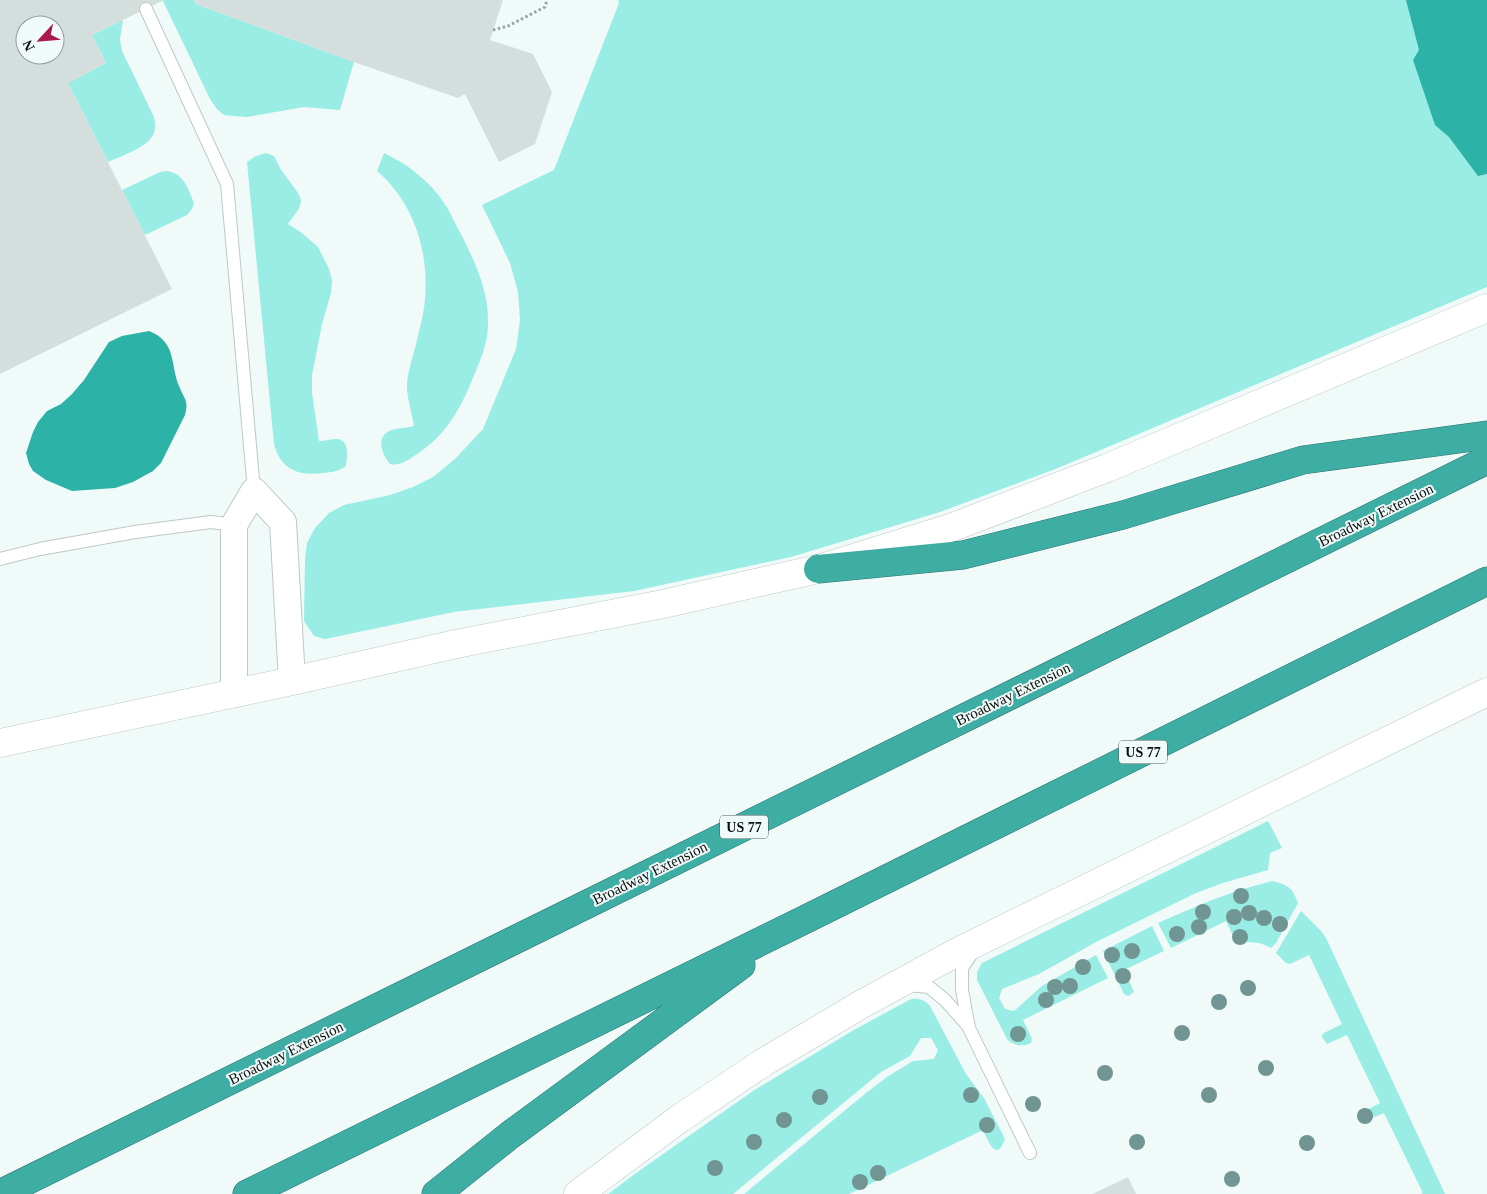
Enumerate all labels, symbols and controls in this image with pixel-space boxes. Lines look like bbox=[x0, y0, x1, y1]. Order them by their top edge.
north arrow bbox=[15, 15, 65, 65]
text: N bbox=[20, 38, 38, 53]
street label: Broadway Extension bbox=[1316, 480, 1436, 550]
street label: Broadway Extension bbox=[953, 659, 1073, 729]
road number: US 77 bbox=[1119, 740, 1167, 764]
road number: US 77 bbox=[720, 816, 768, 839]
street label: Broadway Extension bbox=[590, 838, 710, 908]
street label: Broadway Extension bbox=[226, 1018, 346, 1088]

